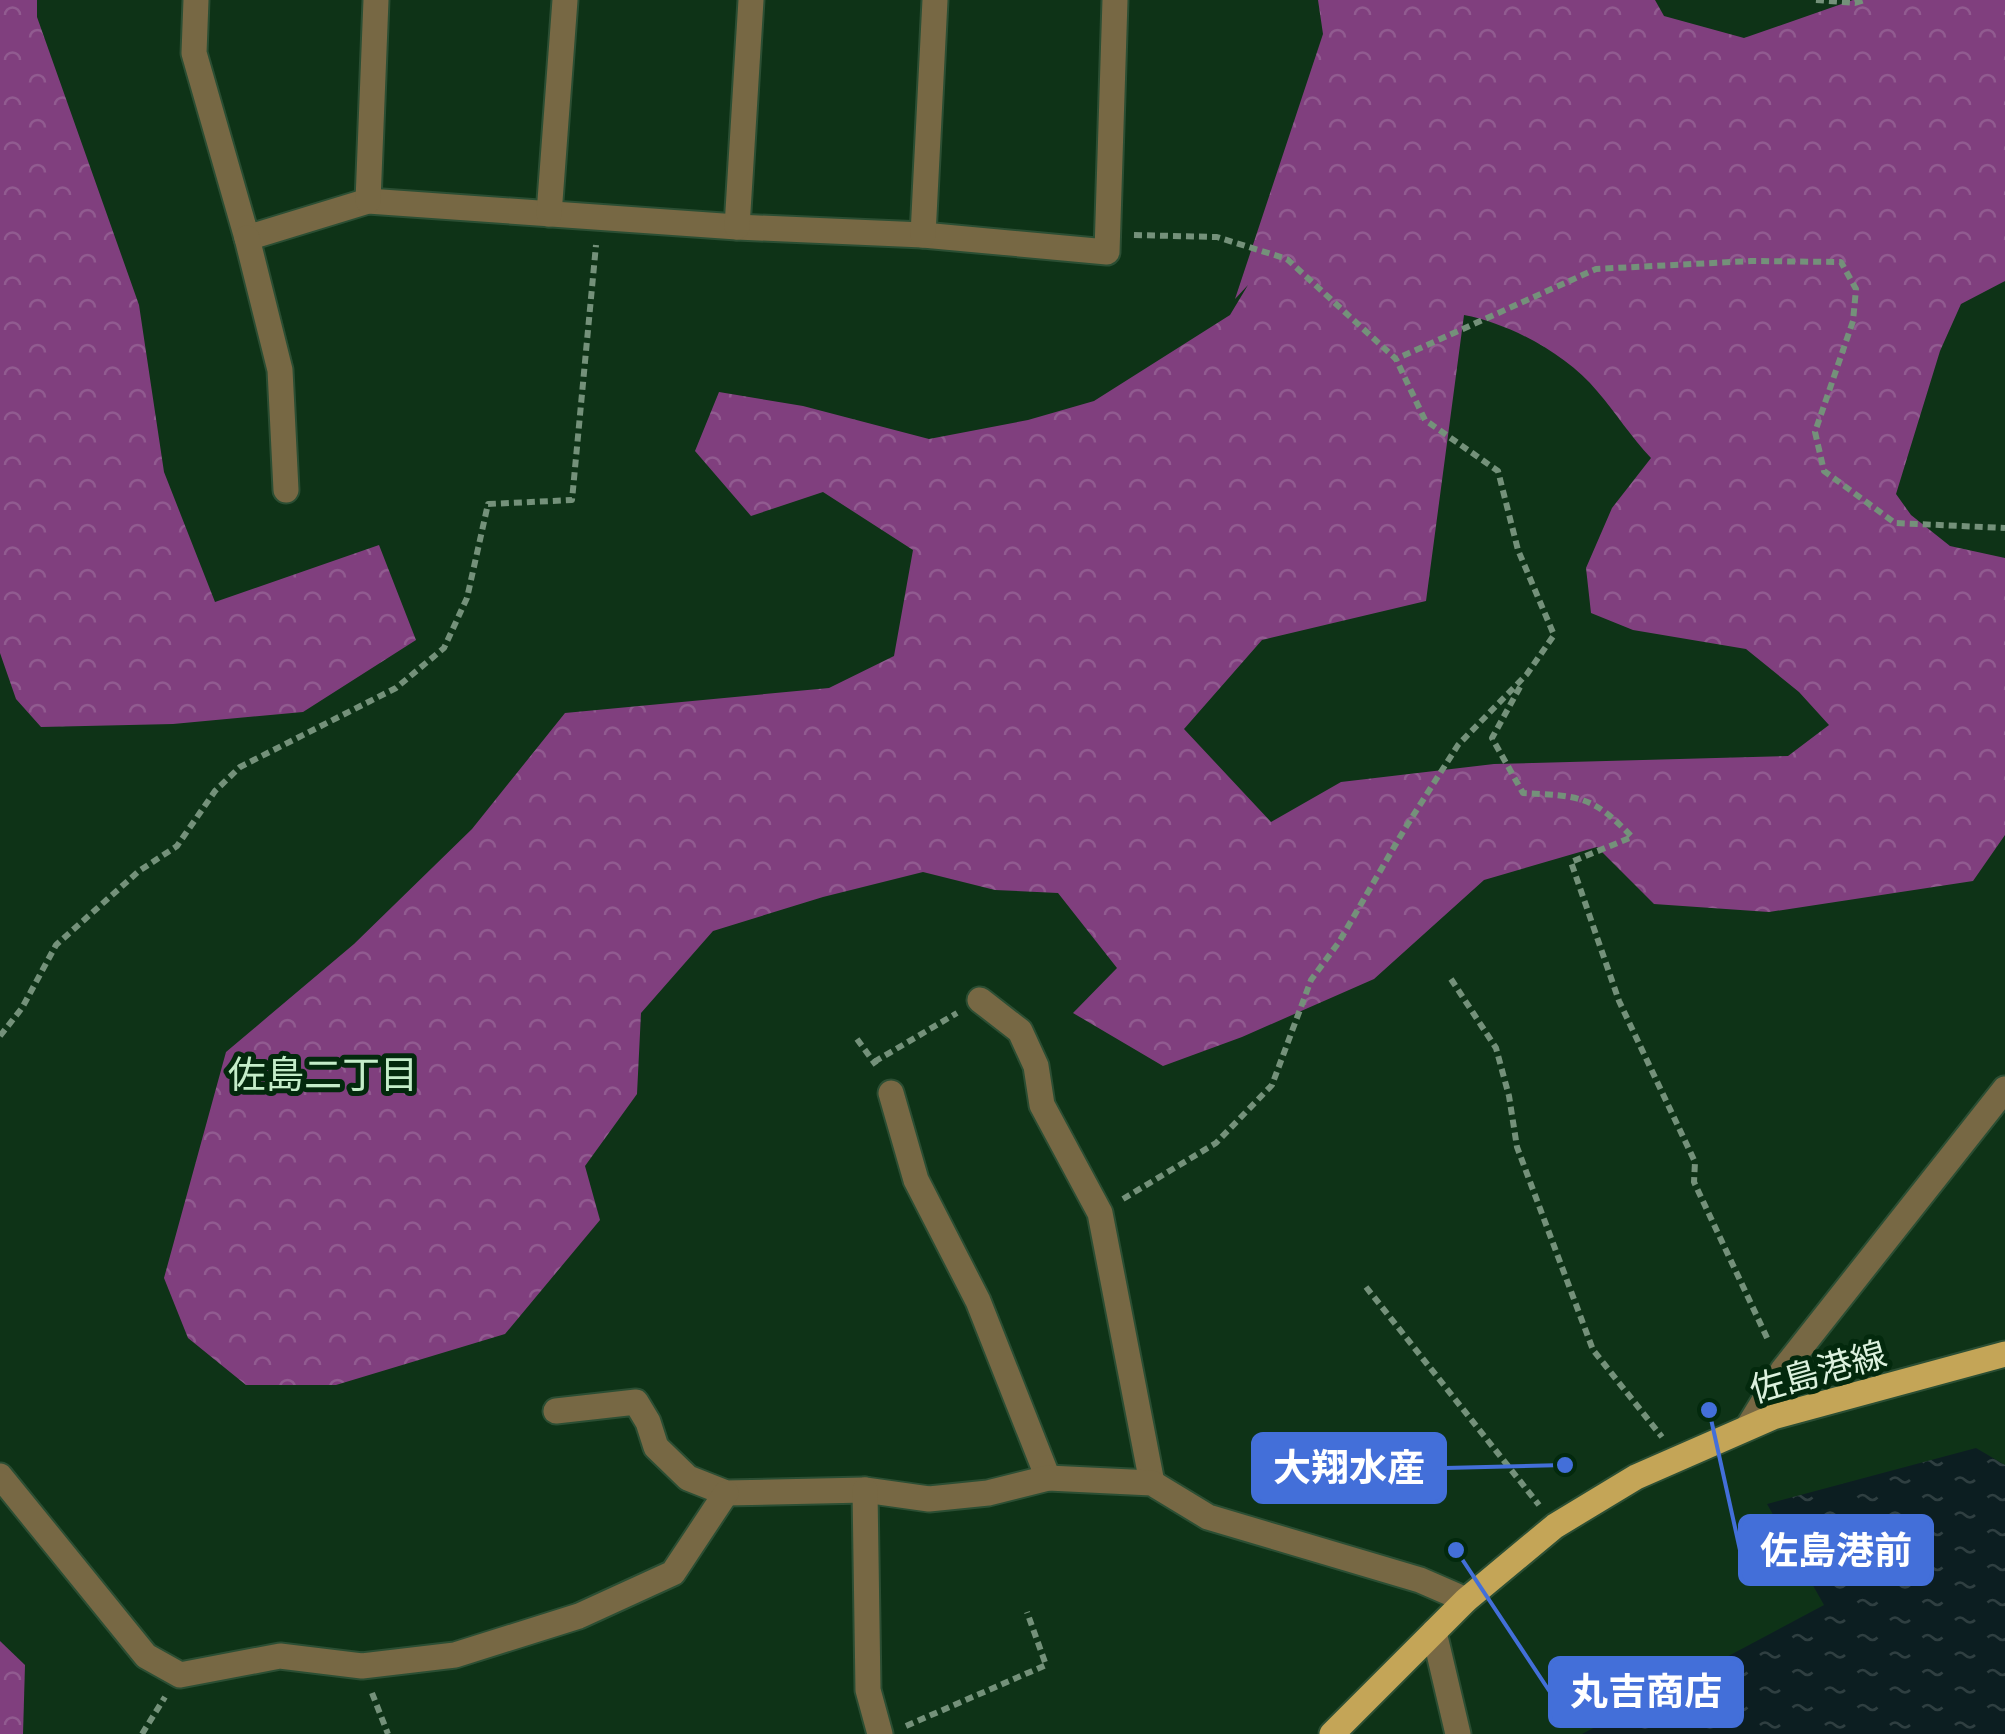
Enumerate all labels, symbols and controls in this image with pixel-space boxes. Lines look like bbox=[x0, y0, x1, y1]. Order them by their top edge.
district label: 佐島二丁目 bbox=[228, 1054, 418, 1096]
street label: 佐島港線 bbox=[1745, 1333, 1891, 1410]
callout: 大翔水産 bbox=[1253, 1434, 1445, 1502]
text: 大翔水産 bbox=[1273, 1447, 1425, 1489]
callout: 佐島港前 bbox=[1740, 1516, 1932, 1584]
text: 佐島港前 bbox=[1760, 1530, 1912, 1572]
callout: 丸吉商店 bbox=[1550, 1658, 1742, 1726]
text: 丸吉商店 bbox=[1570, 1671, 1722, 1713]

